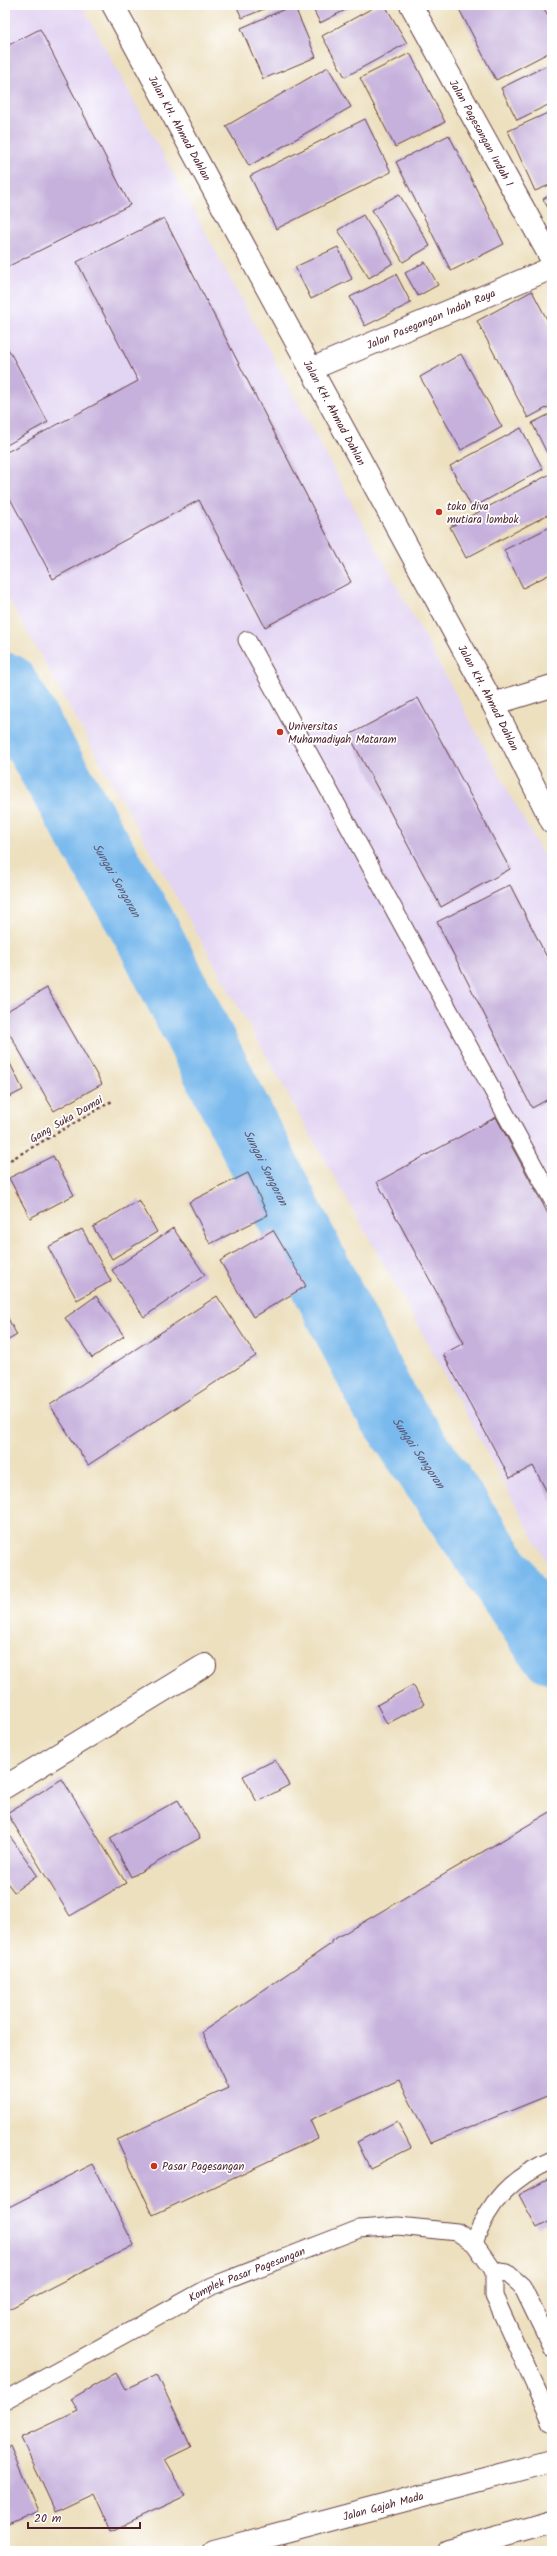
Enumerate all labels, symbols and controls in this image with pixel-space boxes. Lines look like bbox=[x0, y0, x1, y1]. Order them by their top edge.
street label: Jalan KH. Ahmad Dahlan bbox=[143, 72, 215, 185]
street label: Jalan Pagesangan Indah 1 bbox=[444, 76, 518, 190]
street label: Jalan Pasegangan Indah Raya bbox=[364, 285, 499, 355]
street label: Jalan KH. Ahmad Dahlan bbox=[298, 357, 370, 469]
place label: toko diva mutiara lombok bbox=[447, 498, 519, 529]
marker: toko diva mutiara lombok bbox=[434, 507, 444, 517]
street label: Jalan KH. Ahmad Dahlan bbox=[452, 642, 523, 754]
place label: Universitas Muhamadiyah Mataram bbox=[288, 718, 397, 749]
marker: Universitas Muhamadiyah Mataram bbox=[275, 727, 285, 737]
water label: Sungai Songoran bbox=[87, 840, 146, 923]
street label: Gang Suka Damai bbox=[26, 1091, 107, 1148]
water label: Sungai Songoran bbox=[238, 1127, 293, 1211]
water label: Sungai Songoran bbox=[387, 1414, 450, 1494]
place label: Pasar Pagesangan bbox=[162, 2158, 244, 2176]
marker: Pasar Pagesangan bbox=[149, 2161, 159, 2171]
street label: Komplek Pasar Pagesangan bbox=[185, 2243, 308, 2307]
street label: Jalan Gajah Mada bbox=[341, 2488, 426, 2526]
scale bar bbox=[28, 2504, 140, 2530]
text: 20 m bbox=[34, 2509, 62, 2528]

